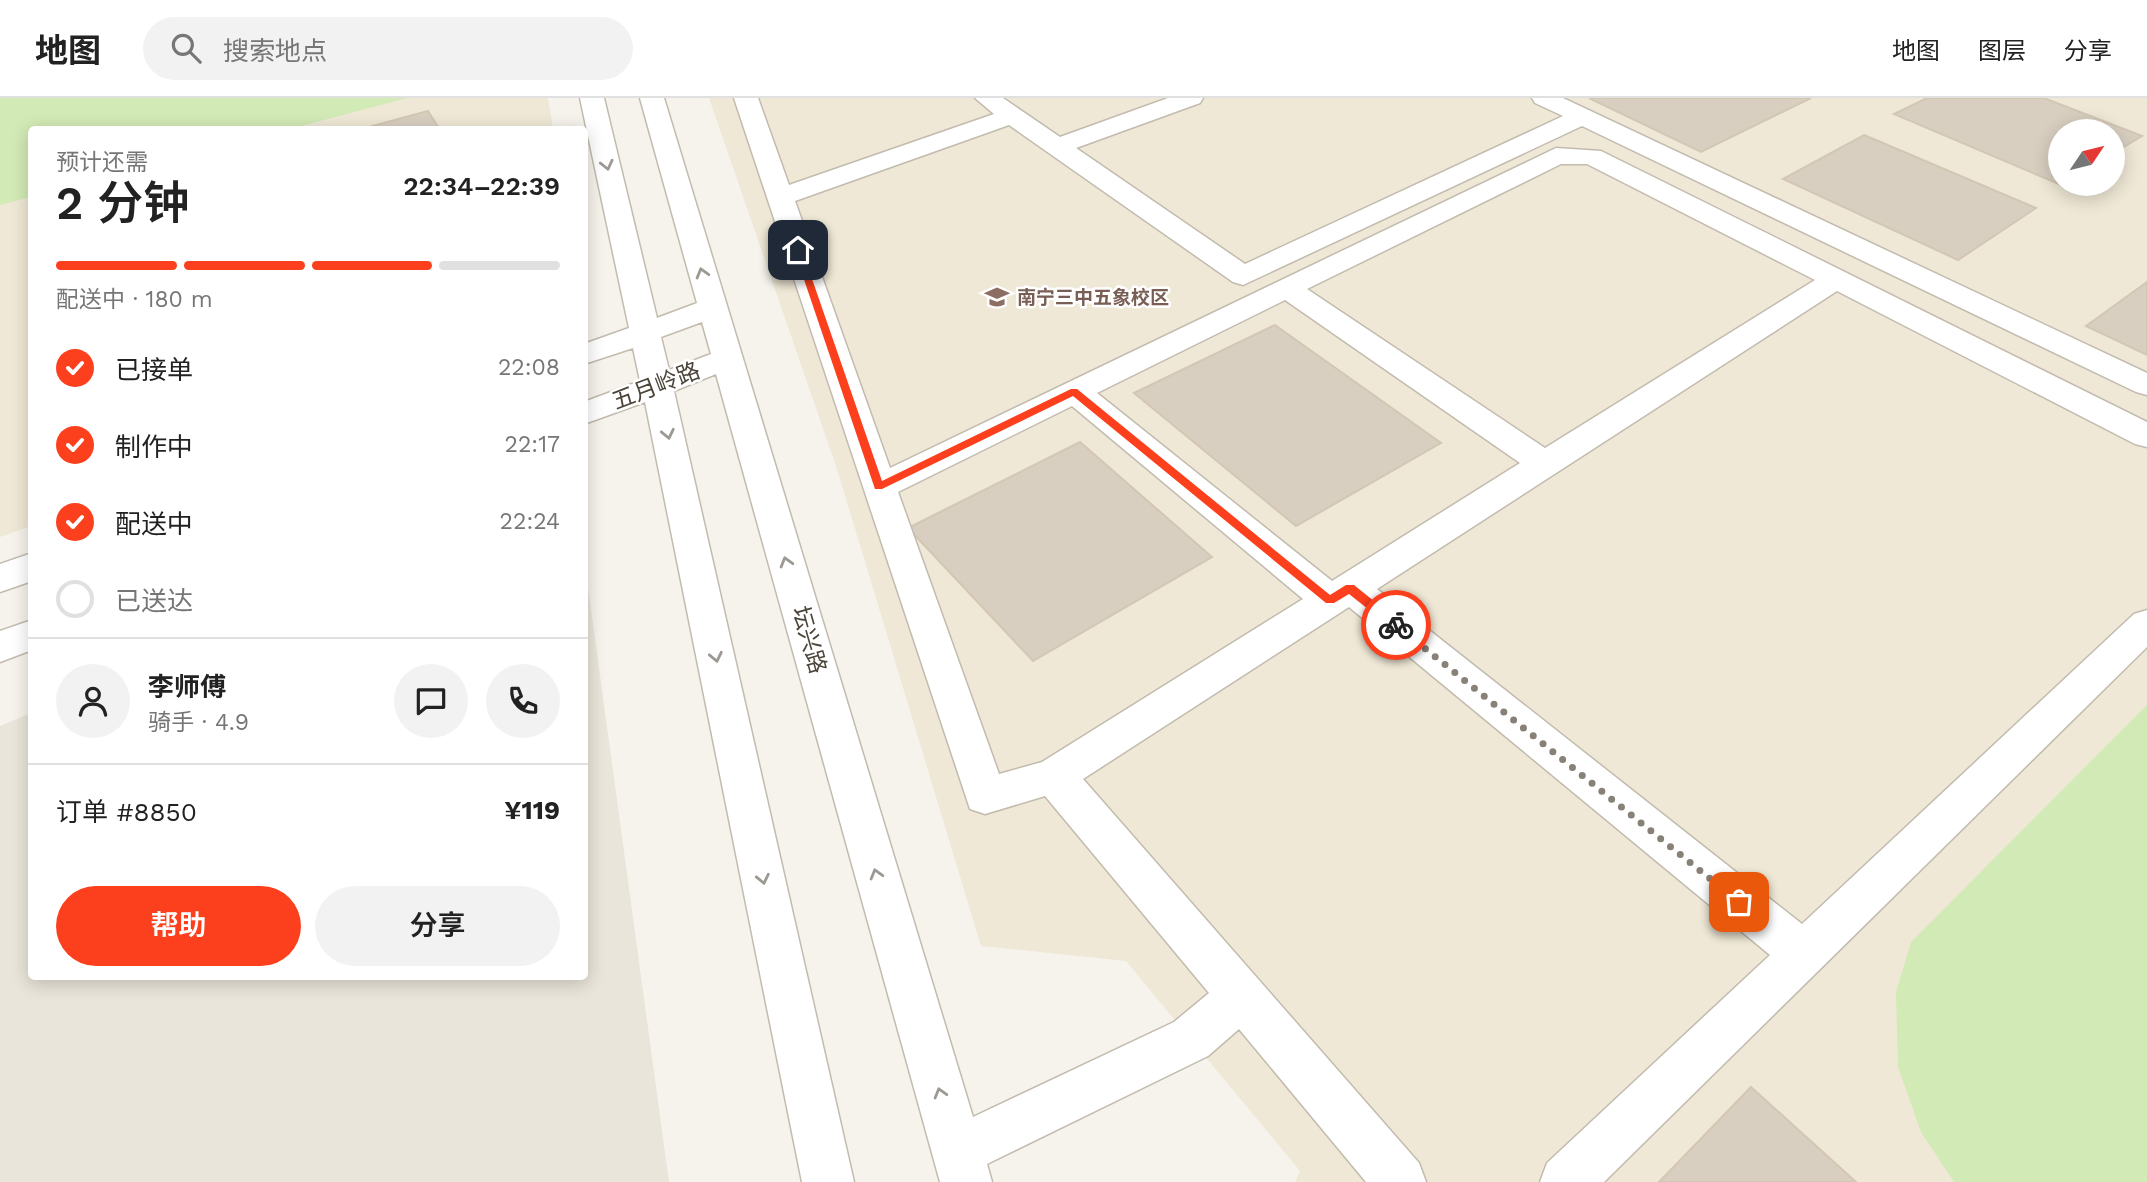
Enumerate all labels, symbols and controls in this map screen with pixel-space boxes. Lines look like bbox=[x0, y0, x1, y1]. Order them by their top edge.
search box bbox=[143, 17, 633, 80]
icon: search bbox=[167, 29, 205, 67]
text: 地图 bbox=[35, 31, 101, 70]
text: 搜索地点 bbox=[223, 36, 327, 66]
text: 地图 bbox=[1892, 37, 1940, 65]
text: 图层 bbox=[1978, 37, 2026, 65]
text: 分享 bbox=[2064, 37, 2112, 65]
north arrow bbox=[2048, 119, 2124, 196]
map controls bbox=[2048, 119, 2125, 196]
text: 预计还需 bbox=[56, 149, 148, 176]
one-way arrow bbox=[598, 159, 613, 171]
text: 22:34–22:39 bbox=[403, 171, 560, 201]
text: 2 分钟 bbox=[56, 176, 189, 230]
pin bbox=[768, 220, 828, 280]
icon: home bbox=[779, 231, 817, 269]
one-way arrow bbox=[696, 267, 710, 279]
school or university icon: 南宁三中五象校区 bbox=[983, 283, 1011, 311]
text: 配送中 · 180 m bbox=[56, 286, 213, 313]
place label: 南宁三中五象校区 bbox=[1017, 286, 1169, 309]
icon: check bbox=[56, 349, 94, 387]
text: 22:08 bbox=[498, 354, 560, 381]
text: 已接单 bbox=[115, 355, 193, 385]
street label: 五月岭路 bbox=[608, 357, 704, 415]
icon: check bbox=[56, 426, 94, 464]
one-way arrow bbox=[659, 428, 674, 440]
text: 22:17 bbox=[505, 431, 560, 458]
text: 制作中 bbox=[115, 432, 193, 462]
icon: check bbox=[56, 503, 94, 541]
text: 22:24 bbox=[500, 508, 560, 535]
text: 配送中 bbox=[115, 509, 193, 539]
one-way arrow bbox=[779, 556, 794, 568]
text: 已送达 bbox=[115, 586, 193, 616]
courier bbox=[1361, 590, 1431, 660]
street label: 坛兴路 bbox=[787, 603, 831, 677]
icon: bike bbox=[1377, 606, 1415, 644]
one-way arrow bbox=[707, 651, 722, 663]
button: person bbox=[56, 664, 130, 738]
button: chat bbox=[394, 664, 468, 738]
button: phone bbox=[486, 664, 560, 738]
text: 李师傅 bbox=[148, 672, 226, 702]
text: 骑手 · 4.9 bbox=[148, 709, 249, 736]
text: ¥119 bbox=[504, 795, 560, 825]
text: 订单 #8850 bbox=[56, 797, 197, 827]
one-way arrow bbox=[870, 869, 885, 881]
pin bbox=[1709, 872, 1769, 932]
one-way arrow bbox=[755, 873, 770, 885]
icon: bag bbox=[1720, 883, 1758, 921]
button: 帮助 bbox=[56, 886, 301, 966]
button: 分享 bbox=[315, 886, 560, 966]
one-way arrow bbox=[933, 1087, 948, 1099]

